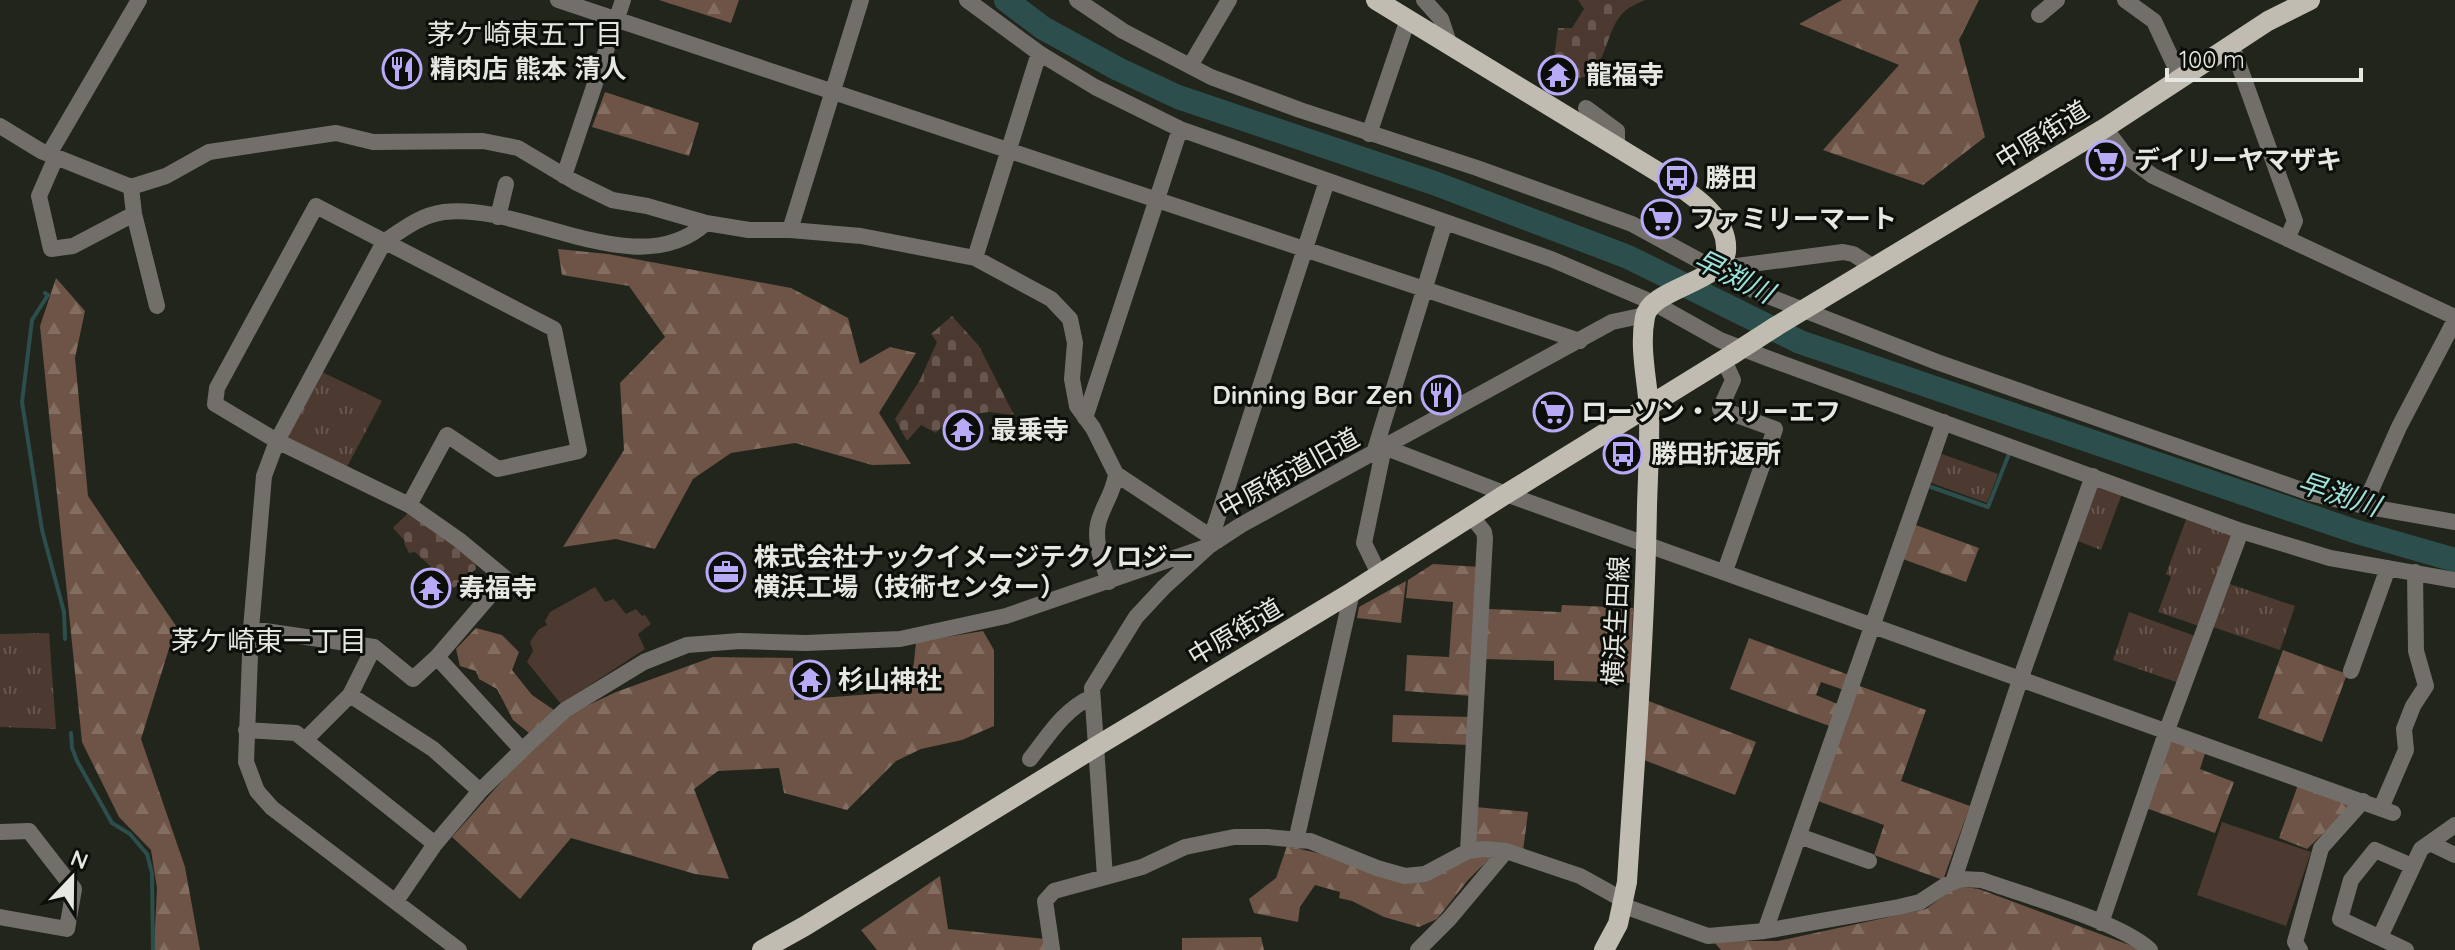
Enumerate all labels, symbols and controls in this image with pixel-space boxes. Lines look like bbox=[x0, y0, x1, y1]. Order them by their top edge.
district label: 茅ケ崎東五丁目 bbox=[427, 16, 623, 51]
scale bar bbox=[2167, 32, 2361, 82]
text: 100 m bbox=[2179, 44, 2245, 74]
restaurant icon: 精肉店 熊本 清人 bbox=[381, 48, 423, 90]
place label: 精肉店 熊本 清人 bbox=[430, 52, 627, 85]
temple icon: 龍福寺 bbox=[1537, 54, 1579, 96]
place label: 龍福寺 bbox=[1586, 58, 1664, 91]
street label: 中原街道 bbox=[1989, 93, 2095, 176]
supermarket icon: デイリーヤマザキ bbox=[2085, 139, 2127, 181]
place label: デイリーヤマザキ bbox=[2134, 143, 2342, 176]
bus stop icon: 勝田 bbox=[1656, 157, 1698, 199]
place label: 勝田 bbox=[1705, 161, 1757, 194]
supermarket icon: ファミリーマート bbox=[1640, 198, 1682, 240]
place label: ファミリーマート bbox=[1689, 202, 1897, 235]
water label: 早渕川 bbox=[1689, 241, 1782, 311]
restaurant icon: Dinning Bar Zen bbox=[1420, 374, 1462, 416]
place label: Dinning Bar Zen bbox=[1212, 378, 1413, 411]
supermarket icon: ローソン・スリーエフ bbox=[1532, 391, 1574, 433]
place label: ローソン・スリーエフ bbox=[1581, 395, 1841, 428]
temple icon: 最乗寺 bbox=[942, 409, 984, 451]
place label: 最乗寺 bbox=[991, 413, 1069, 446]
street label: 中原街道旧道 bbox=[1213, 420, 1365, 525]
bus stop icon: 勝田折返所 bbox=[1602, 433, 1644, 475]
place label: 勝田折返所 bbox=[1651, 437, 1781, 470]
water label: 早渕川 bbox=[2294, 464, 2387, 524]
place label: 株式会社ナックイメージテクノロジー 横浜工場（技術センター） bbox=[754, 540, 1194, 603]
office icon: 株式会社ナックイメージテクノロジー 横浜工場（技術センター） bbox=[705, 551, 747, 593]
street label: 横浜生田線 bbox=[1596, 555, 1635, 687]
temple icon: 寿福寺 bbox=[410, 567, 452, 609]
place label: 寿福寺 bbox=[459, 571, 537, 604]
street label: 中原街道 bbox=[1182, 591, 1288, 673]
district label: 茅ケ崎東一丁目 bbox=[171, 623, 367, 658]
temple icon: 杉山神社 bbox=[789, 659, 831, 701]
place label: 杉山神社 bbox=[838, 663, 942, 696]
north arrow bbox=[32, 838, 112, 918]
text: N bbox=[67, 843, 92, 875]

